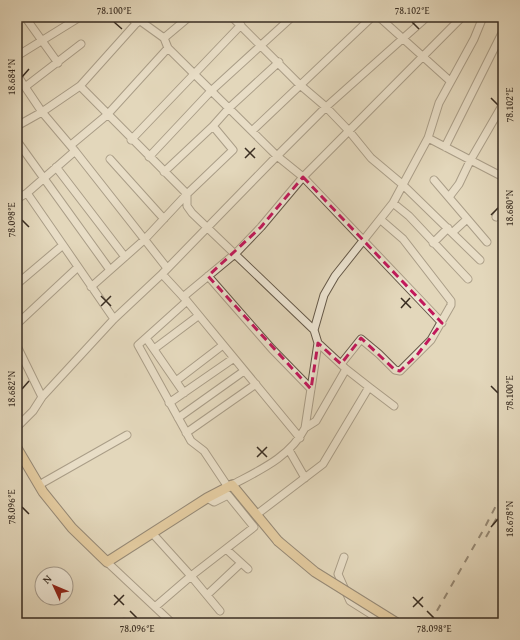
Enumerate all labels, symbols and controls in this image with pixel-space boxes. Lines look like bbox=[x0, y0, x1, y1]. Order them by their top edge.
text: 78.100°E bbox=[96, 3, 132, 18]
text: 78.102°E bbox=[394, 3, 430, 18]
text: 18.684°N bbox=[4, 58, 19, 95]
text: 78.102°E bbox=[502, 87, 517, 123]
text: 18.680°N bbox=[502, 189, 517, 226]
text: 78.098°E bbox=[4, 202, 19, 238]
text: 18.682°N bbox=[4, 370, 19, 407]
text: 78.100°E bbox=[502, 375, 517, 411]
text: 78.096°E bbox=[4, 489, 19, 525]
text: 18.678°N bbox=[502, 500, 517, 537]
north arrow bbox=[34, 566, 74, 606]
text: N bbox=[38, 570, 56, 587]
text: 78.096°E bbox=[119, 621, 155, 636]
text: 78.098°E bbox=[416, 621, 452, 636]

